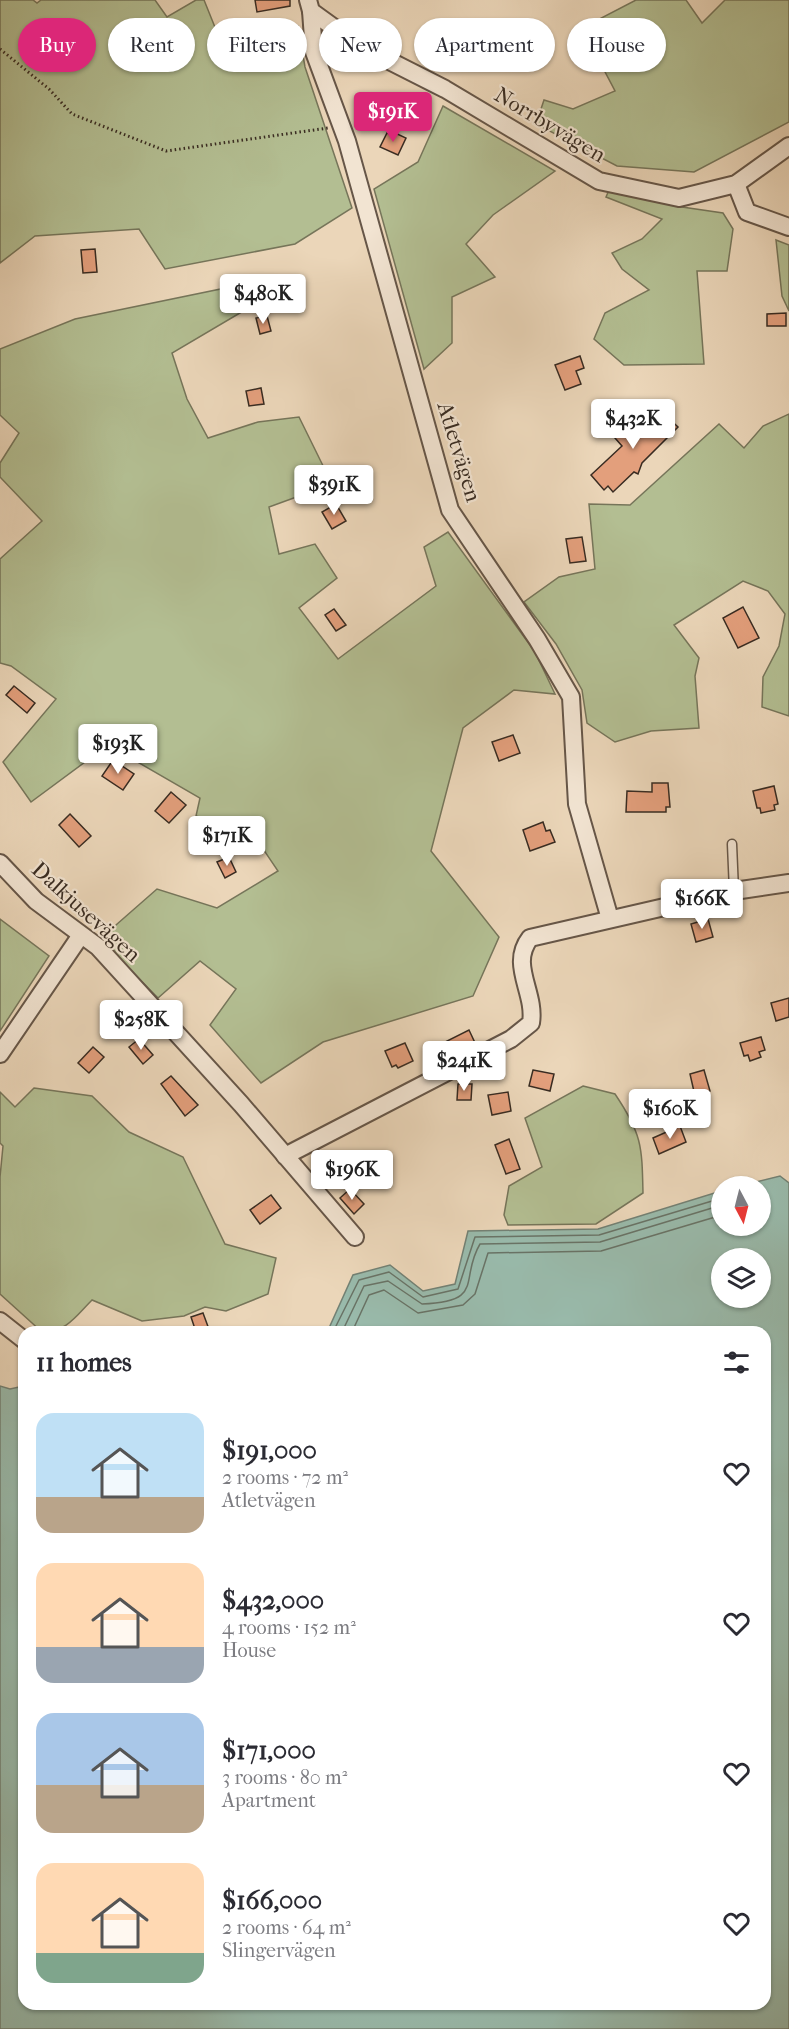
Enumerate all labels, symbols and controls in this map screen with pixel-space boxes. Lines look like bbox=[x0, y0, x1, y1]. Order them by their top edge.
chip: Buy bbox=[18, 18, 96, 72]
chip: Rent bbox=[108, 18, 195, 72]
chip: Filters bbox=[207, 18, 307, 72]
chip: New bbox=[319, 18, 402, 72]
chip: Apartment bbox=[414, 18, 555, 72]
chip: House bbox=[567, 18, 666, 72]
street label: Norrbyvägen bbox=[490, 82, 610, 168]
pin: $191K bbox=[351, 92, 435, 143]
text: $191K bbox=[368, 100, 418, 123]
pin: $480K bbox=[221, 274, 305, 325]
text: $480K bbox=[234, 282, 292, 305]
street label: Atletvägen bbox=[431, 398, 487, 505]
pin: $432K bbox=[591, 399, 675, 450]
text: $432K bbox=[605, 407, 661, 430]
pin: $391K bbox=[292, 465, 376, 516]
text: $391K bbox=[308, 473, 360, 496]
pin: $193K bbox=[76, 724, 160, 775]
text: $193K bbox=[92, 732, 144, 755]
pin: $171K bbox=[185, 816, 269, 867]
text: $171K bbox=[202, 824, 252, 847]
street label: Dalkjusevägen bbox=[26, 856, 146, 968]
pin: $166K bbox=[660, 879, 744, 930]
text: $166K bbox=[675, 887, 729, 910]
pin: $258K bbox=[99, 1000, 183, 1051]
text: $258K bbox=[114, 1008, 168, 1031]
pin: $241K bbox=[422, 1041, 506, 1092]
text: $241K bbox=[437, 1049, 491, 1072]
pin: $160K bbox=[628, 1089, 712, 1140]
text: $160K bbox=[643, 1097, 697, 1120]
pin: $196K bbox=[310, 1150, 394, 1201]
text: $196K bbox=[325, 1158, 379, 1181]
north arrow bbox=[711, 1176, 771, 1236]
map controls bbox=[711, 1176, 771, 1308]
button: layers bbox=[711, 1248, 771, 1308]
icon: filters bbox=[720, 1346, 753, 1379]
text: 11 homes bbox=[36, 1347, 132, 1378]
text: $191,000 bbox=[222, 1435, 317, 1466]
icon: home bbox=[84, 1437, 156, 1509]
icon: heart bbox=[720, 1457, 753, 1490]
text: 2 rooms · 72 m² bbox=[222, 1466, 348, 1489]
text: Atletvägen bbox=[222, 1489, 316, 1512]
text: $432,000 bbox=[222, 1585, 324, 1616]
icon: home bbox=[84, 1587, 156, 1659]
icon: heart bbox=[720, 1607, 753, 1640]
text: 4 rooms · 152 m² bbox=[222, 1616, 356, 1639]
text: House bbox=[222, 1639, 276, 1662]
text: $171,000 bbox=[222, 1735, 316, 1766]
icon: home bbox=[84, 1737, 156, 1809]
icon: heart bbox=[720, 1757, 753, 1790]
text: 3 rooms · 80 m² bbox=[222, 1766, 347, 1789]
text: Apartment bbox=[222, 1789, 316, 1812]
text: $166,000 bbox=[222, 1885, 322, 1916]
icon: home bbox=[84, 1887, 156, 1959]
icon: heart bbox=[720, 1907, 753, 1940]
text: 2 rooms · 64 m² bbox=[222, 1916, 351, 1939]
text: Slingervägen bbox=[222, 1939, 336, 1962]

